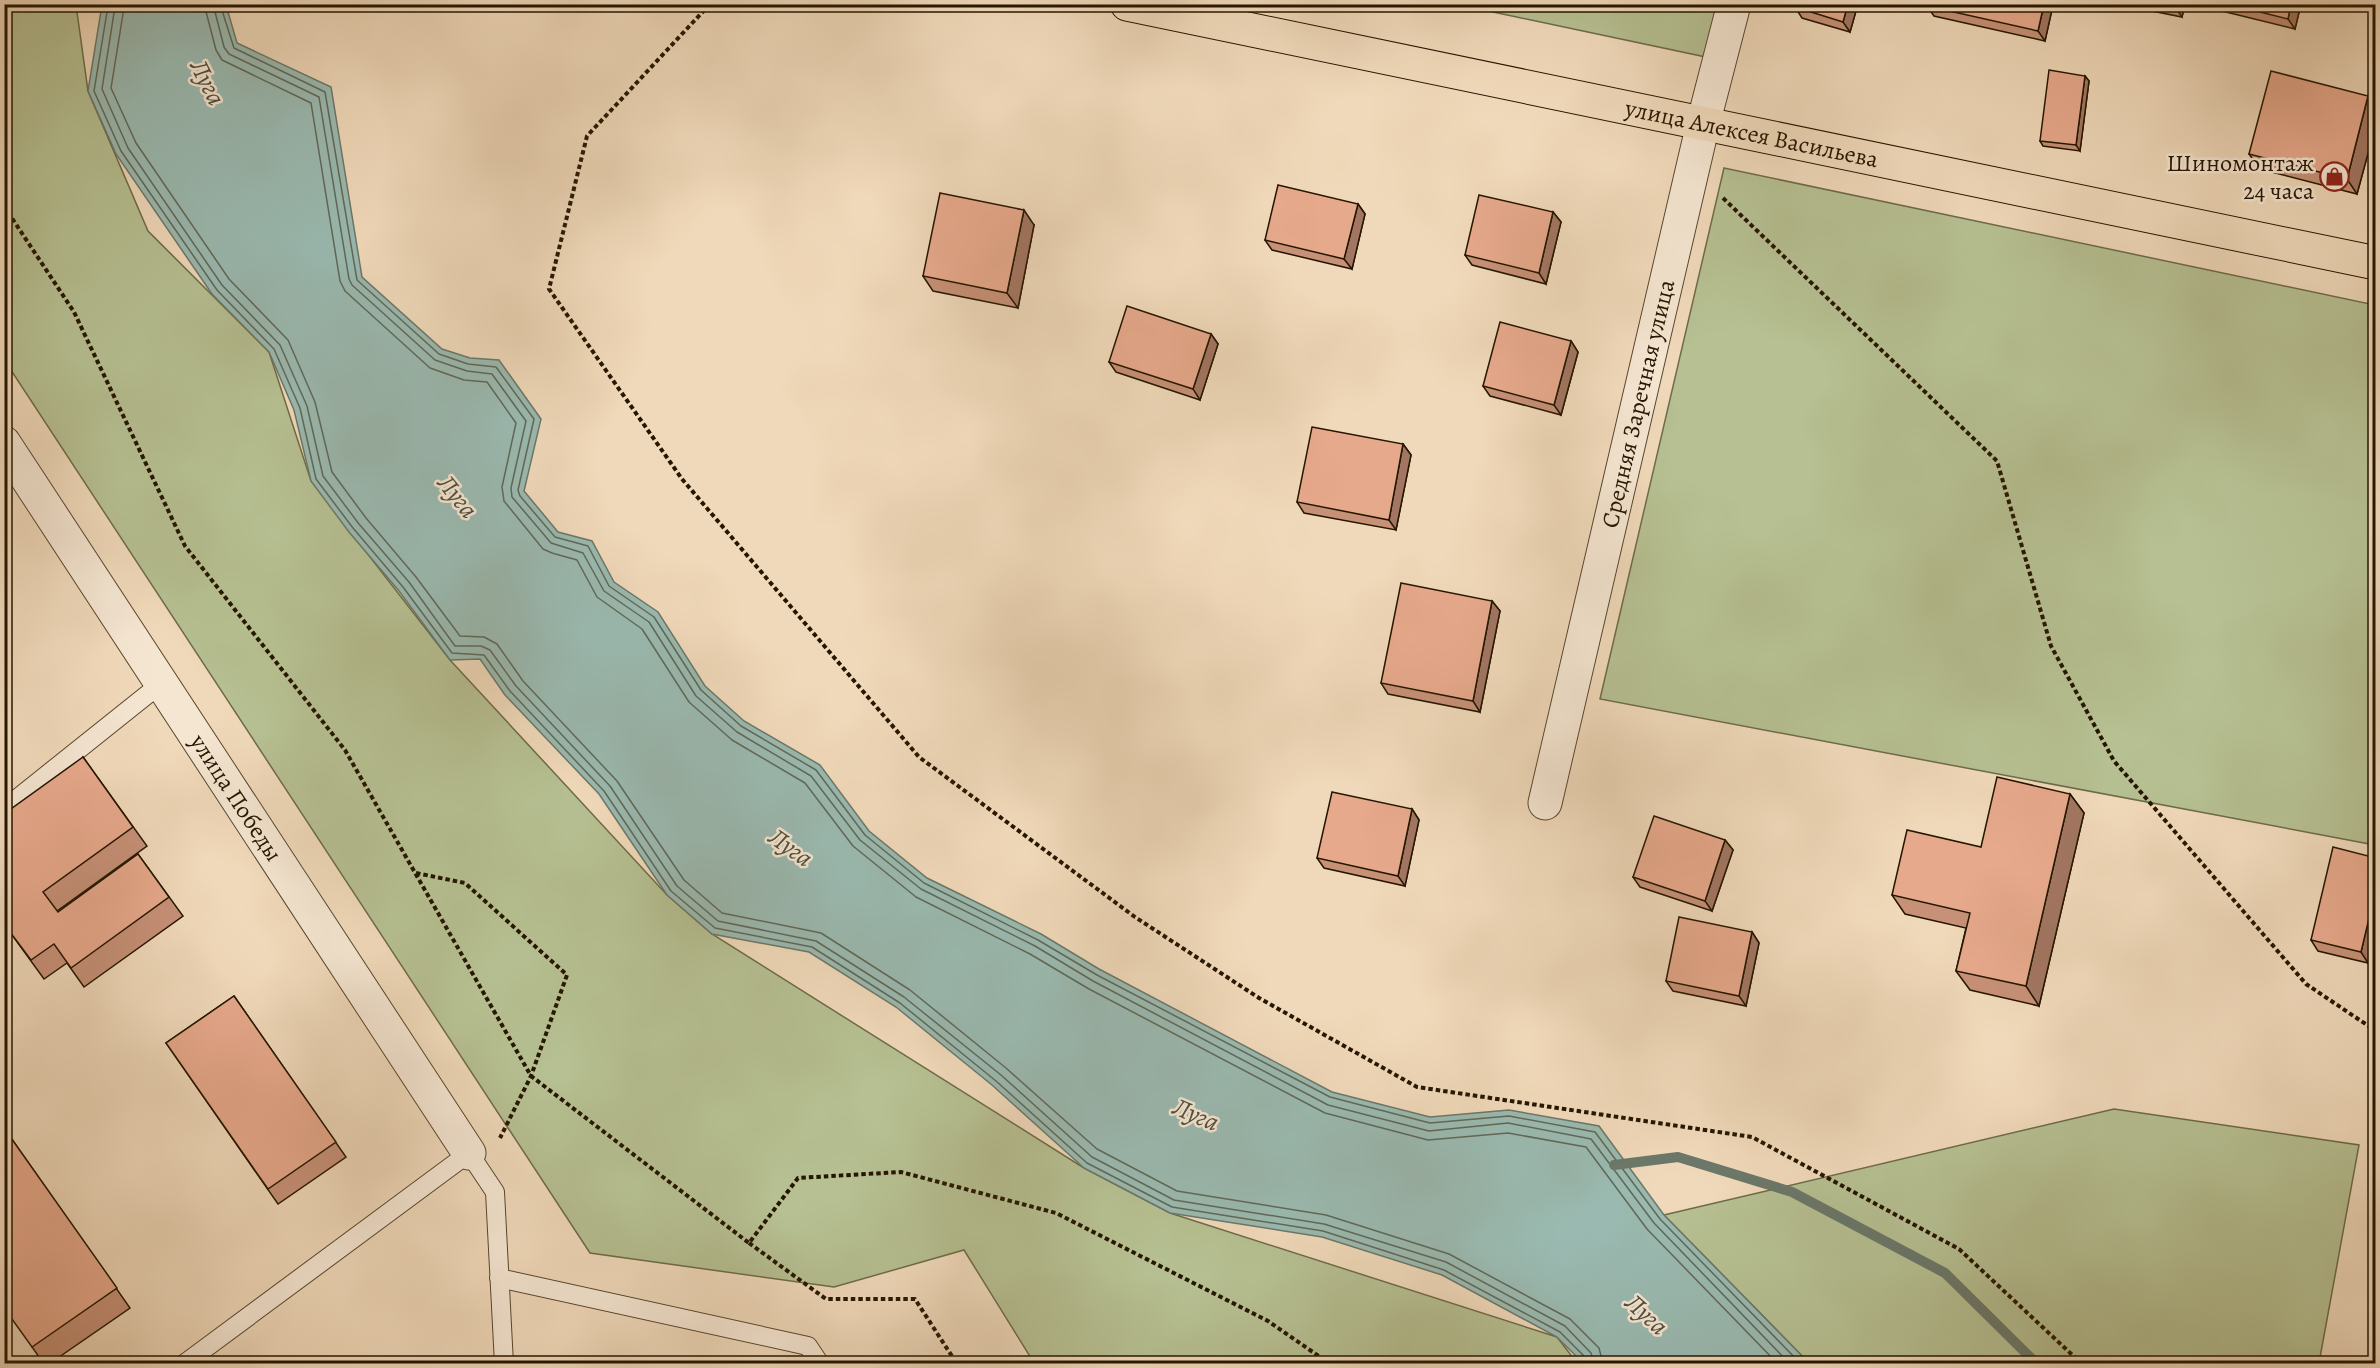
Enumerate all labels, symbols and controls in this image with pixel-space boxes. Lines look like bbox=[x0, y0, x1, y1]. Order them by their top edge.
water label: Луга bbox=[181, 52, 234, 111]
street label: улица Алексея Васильева bbox=[1621, 92, 1881, 175]
place label: Шиномонтаж 24 часа bbox=[2167, 147, 2314, 207]
shop icon: Шиномонтаж 24 часа bbox=[2319, 161, 2351, 193]
street label: Средняя Заречная улица bbox=[1594, 276, 1682, 531]
water label: Луга bbox=[428, 466, 486, 526]
street label: улица Победы bbox=[182, 727, 290, 868]
water label: Луга bbox=[760, 819, 820, 875]
water label: Луга bbox=[1166, 1089, 1224, 1140]
water label: Луга bbox=[1617, 1285, 1676, 1343]

